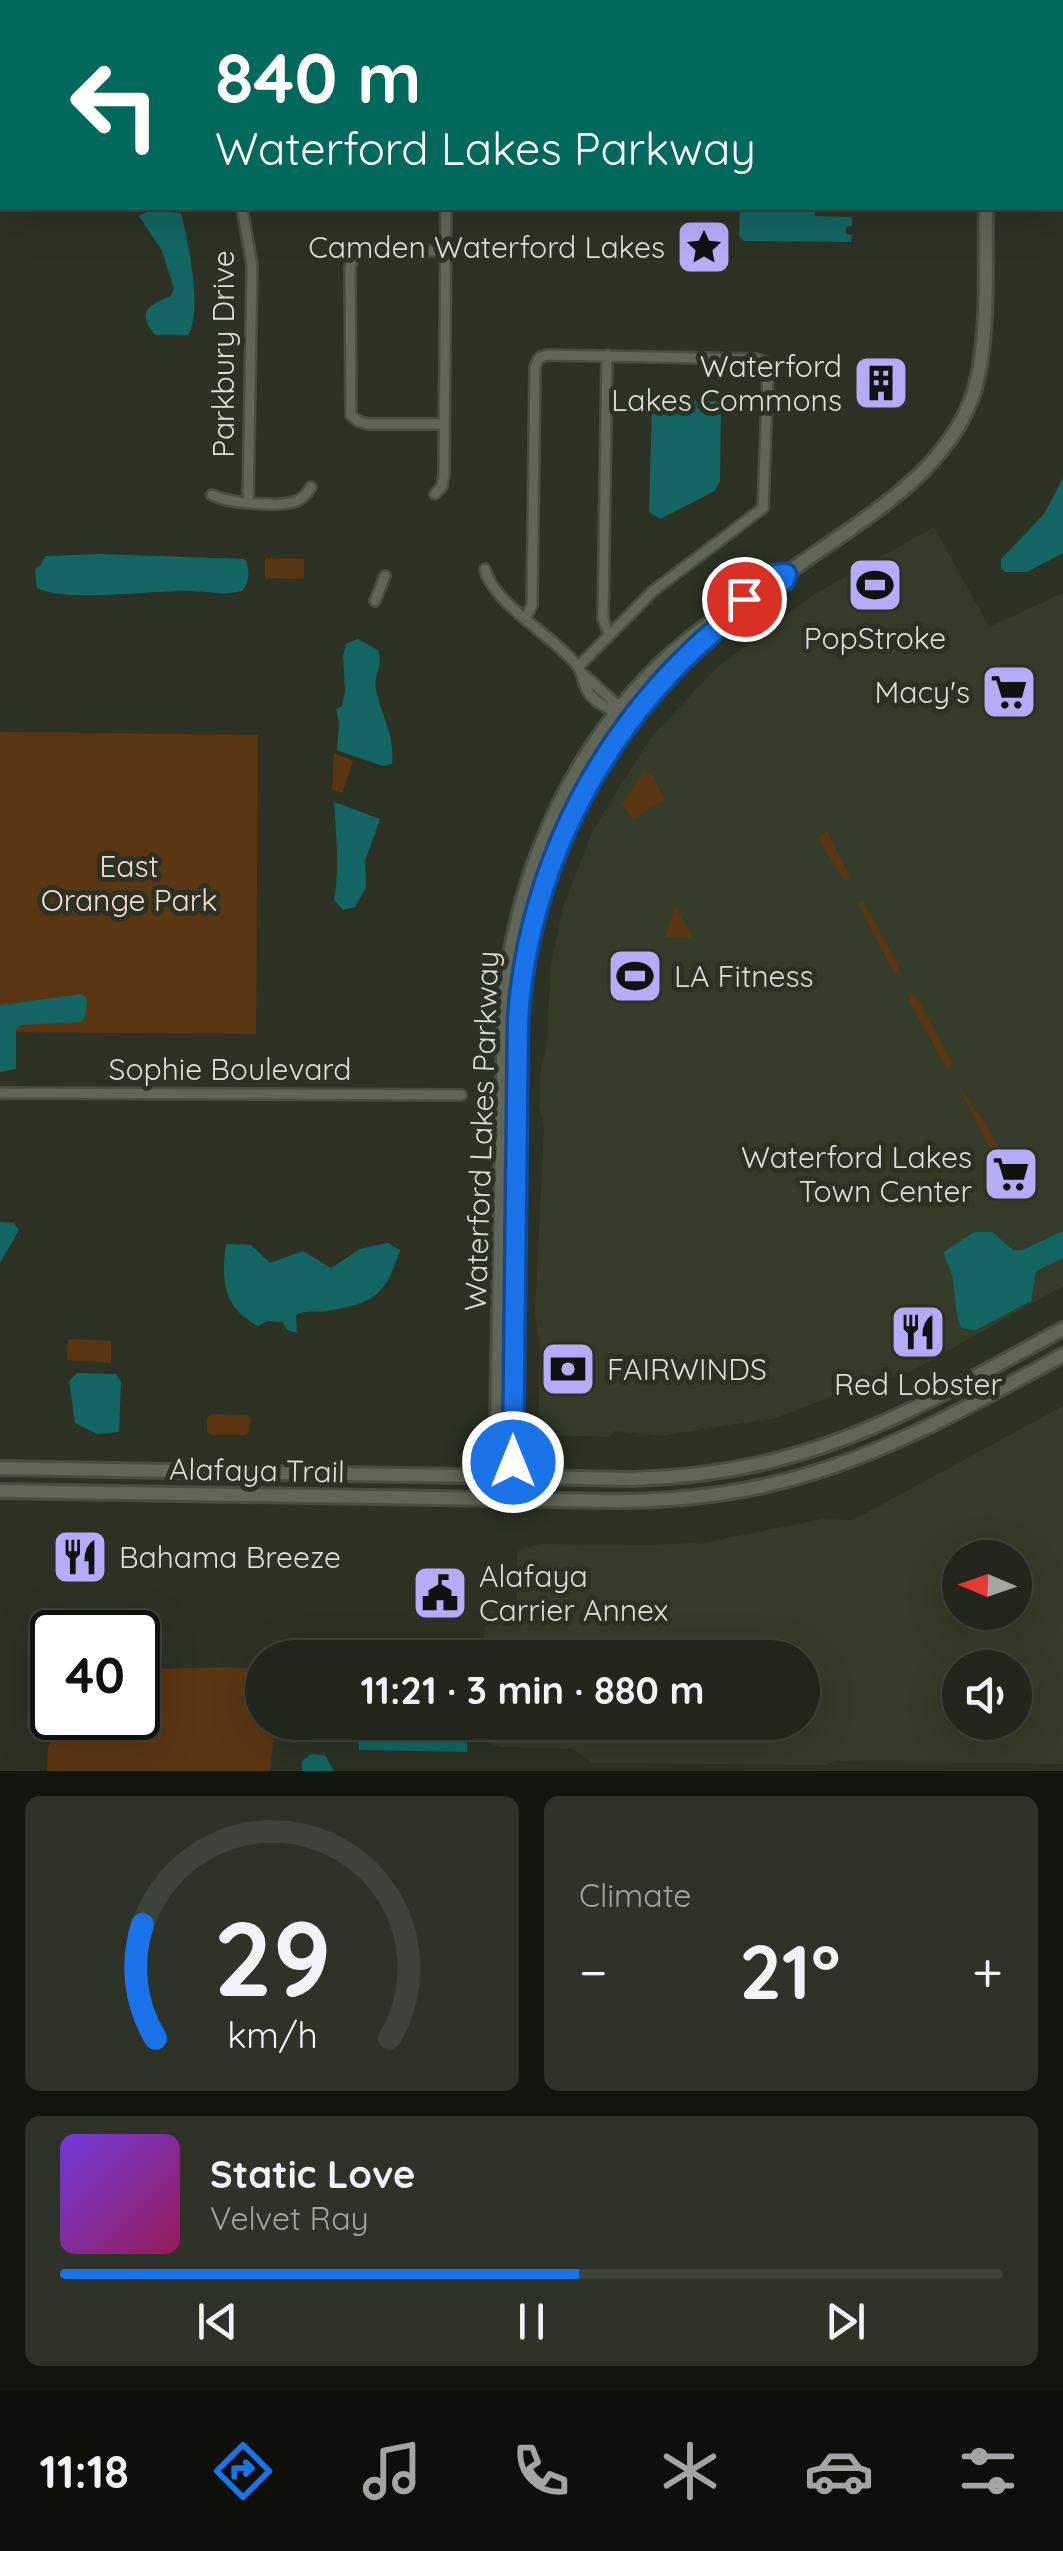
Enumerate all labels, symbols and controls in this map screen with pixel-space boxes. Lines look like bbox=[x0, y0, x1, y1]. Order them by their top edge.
text: 840 m bbox=[215, 33, 422, 121]
icon: left bbox=[50, 40, 180, 170]
text: Waterford Lakes Parkway bbox=[215, 120, 756, 176]
place icon: Camden Waterford Lakes bbox=[674, 217, 734, 277]
place label: Camden Waterford Lakes bbox=[308, 228, 665, 266]
street label: Parkbury Drive bbox=[204, 250, 242, 458]
place label: Waterford Lakes Commons bbox=[611, 347, 842, 419]
building icon: Waterford Lakes Commons bbox=[851, 353, 911, 413]
sports icon: PopStroke bbox=[845, 555, 905, 615]
pin bbox=[702, 557, 787, 642]
icon: arrive bbox=[717, 572, 772, 627]
place label: PopStroke bbox=[804, 619, 946, 657]
supermarket icon: Macy's bbox=[979, 662, 1039, 722]
place label: Macy's bbox=[875, 673, 970, 711]
park label: East Orange Park bbox=[41, 847, 217, 919]
sports icon: LA Fitness bbox=[605, 946, 665, 1006]
street label: Waterford Lakes Parkway bbox=[456, 950, 506, 1312]
place label: LA Fitness bbox=[674, 957, 814, 995]
street label: Sophie Boulevard bbox=[109, 1050, 351, 1088]
place label: Waterford Lakes Town Center bbox=[741, 1138, 972, 1210]
supermarket icon: Waterford Lakes Town Center bbox=[981, 1144, 1041, 1204]
restaurant icon: Red Lobster bbox=[888, 1302, 948, 1362]
bank icon: FAIRWINDS bbox=[538, 1339, 598, 1399]
place label: FAIRWINDS bbox=[607, 1350, 767, 1388]
place label: Red Lobster bbox=[834, 1365, 1003, 1403]
position arrow bbox=[461, 1410, 565, 1514]
street label: Alafaya Trail bbox=[169, 1449, 345, 1491]
restaurant icon: Bahama Breeze bbox=[50, 1527, 110, 1587]
place label: Bahama Breeze bbox=[119, 1538, 341, 1576]
north arrow bbox=[942, 1540, 1032, 1630]
map controls bbox=[942, 1540, 1032, 1740]
place label: Alafaya Carrier Annex bbox=[479, 1557, 668, 1629]
public building icon: Alafaya Carrier Annex bbox=[410, 1563, 470, 1623]
speed limit sign: 40 bbox=[30, 1610, 160, 1740]
button: sound bbox=[942, 1650, 1032, 1740]
text: 11:21 · 3 min · 880 m bbox=[360, 1666, 705, 1714]
text: Climate bbox=[579, 1875, 691, 1915]
text: 29 bbox=[213, 1892, 331, 2022]
text: 21° bbox=[739, 1924, 840, 2018]
text: − bbox=[579, 1937, 608, 2006]
text: + bbox=[972, 1937, 1003, 2006]
text: km/h bbox=[227, 2012, 317, 2057]
text: Static Love bbox=[210, 2150, 415, 2198]
text: Velvet Ray bbox=[210, 2198, 369, 2238]
icon: previous bbox=[190, 2294, 245, 2349]
icon: pause bbox=[504, 2294, 559, 2349]
icon: next bbox=[818, 2294, 873, 2349]
icon: directions bbox=[208, 2436, 278, 2506]
icon: music bbox=[357, 2436, 427, 2506]
icon: phone bbox=[506, 2436, 576, 2506]
icon: climate bbox=[655, 2436, 725, 2506]
icon: car bbox=[804, 2436, 874, 2506]
icon: filters bbox=[953, 2436, 1023, 2506]
text: 11:18 bbox=[40, 2443, 129, 2499]

